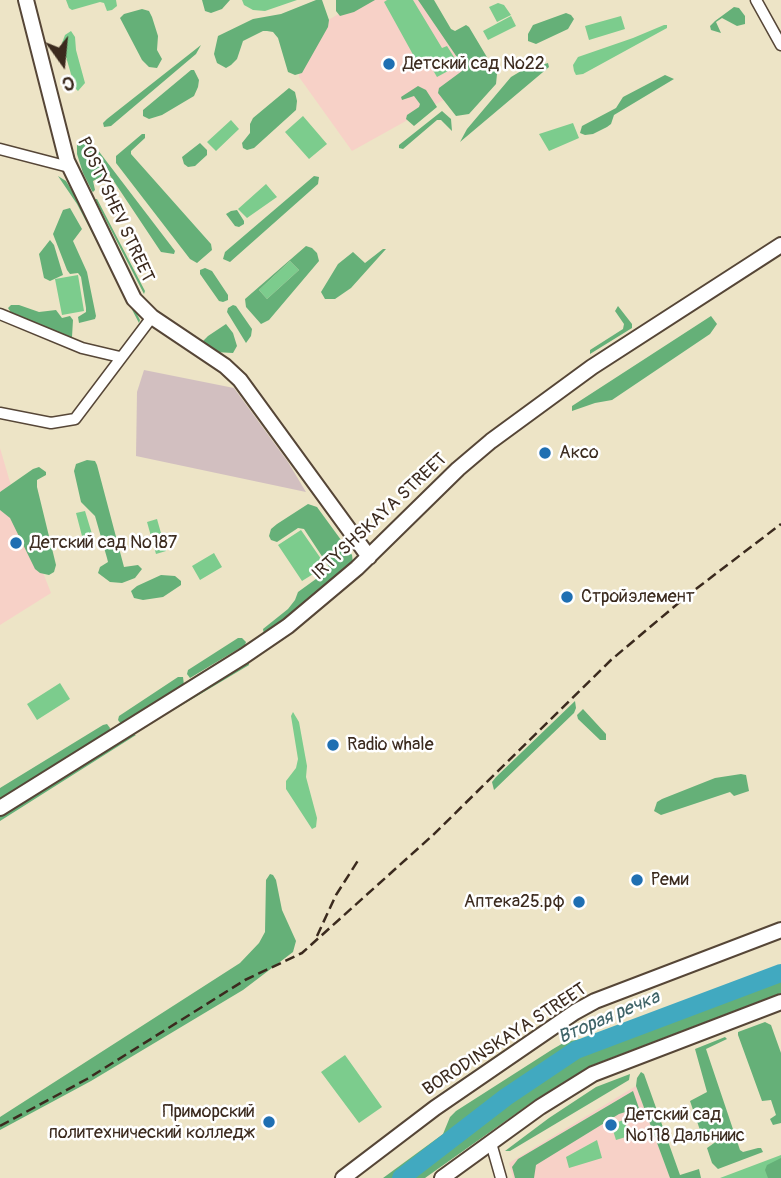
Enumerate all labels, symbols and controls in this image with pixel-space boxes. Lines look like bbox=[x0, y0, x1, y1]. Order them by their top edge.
north arrow bbox=[28, 28, 98, 98]
place label: Детский сад №22 bbox=[403, 53, 545, 75]
marker: Детский сад №22 bbox=[381, 56, 397, 72]
text: С bbox=[60, 70, 77, 96]
street label: POSTYSHEV STREET bbox=[72, 134, 158, 286]
place label: Аксо bbox=[559, 442, 599, 464]
marker: Аксо bbox=[537, 445, 553, 461]
street label: IRTYSHSKAYA STREET bbox=[308, 449, 452, 585]
place label: Детский сад №187 bbox=[30, 532, 177, 554]
marker: Детский сад №187 bbox=[8, 535, 24, 551]
place label: Стройэлемент bbox=[581, 586, 695, 608]
marker: Стройэлемент bbox=[559, 589, 575, 605]
place label: Radio whale bbox=[347, 734, 434, 756]
marker: Radio whale bbox=[325, 737, 341, 753]
place label: Реми bbox=[651, 869, 689, 891]
marker: Реми bbox=[629, 872, 645, 888]
place label: Аптека25.рф bbox=[464, 891, 565, 913]
marker: Аптека25.рф bbox=[571, 894, 587, 910]
street label: BORODINSKAYA STREET bbox=[419, 979, 591, 1101]
water label: Вторая речка bbox=[555, 986, 663, 1050]
place label: Приморский политехнический колледж bbox=[49, 1101, 255, 1144]
place label: Детский сад №118 Дальниис bbox=[625, 1104, 745, 1146]
marker: Приморский политехнический колледж bbox=[261, 1114, 277, 1130]
marker: Детский сад №118 Дальниис bbox=[603, 1117, 619, 1133]

